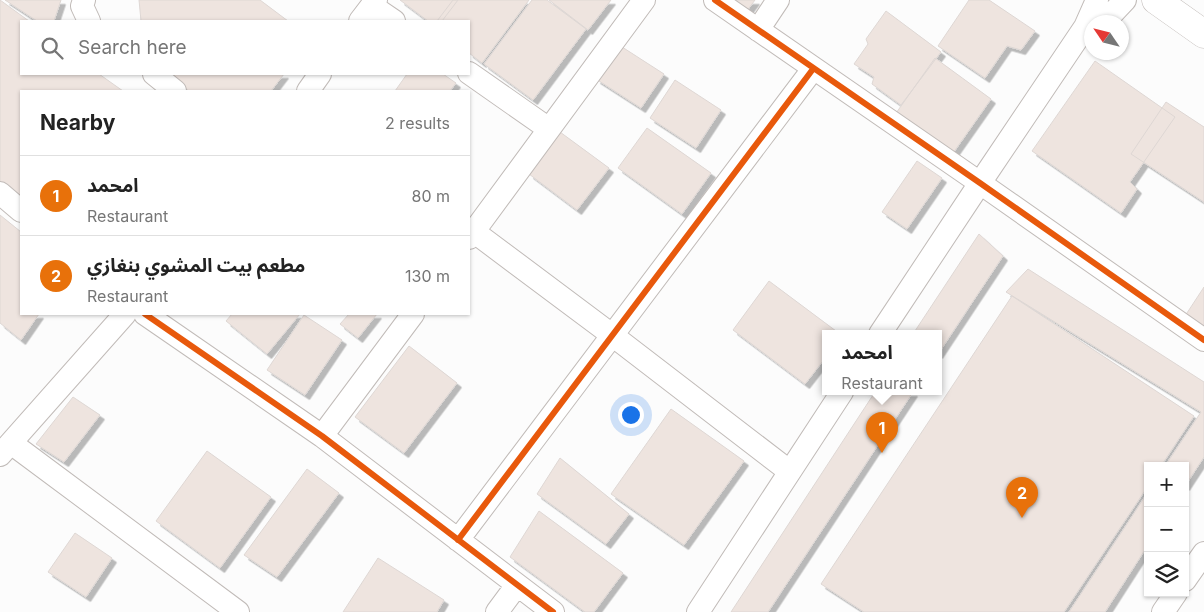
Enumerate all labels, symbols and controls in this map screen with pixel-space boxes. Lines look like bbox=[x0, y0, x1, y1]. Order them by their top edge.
north arrow bbox=[1084, 15, 1129, 60]
search box bbox=[20, 20, 470, 75]
icon: search bbox=[38, 34, 66, 62]
text: Search here bbox=[78, 36, 187, 59]
text: Nearby bbox=[40, 110, 115, 135]
text: 2 results bbox=[385, 113, 450, 133]
text: امحمد bbox=[87, 174, 138, 197]
text: 1 bbox=[53, 186, 59, 206]
text: 80 m bbox=[411, 186, 450, 206]
text: Restaurant bbox=[87, 206, 168, 226]
text: مطعم بيت المشوي بنغازي bbox=[87, 254, 305, 277]
text: 2 bbox=[51, 266, 61, 286]
text: 130 m bbox=[405, 266, 450, 286]
text: Restaurant bbox=[87, 286, 168, 306]
popup bbox=[822, 330, 942, 395]
text: امحمد bbox=[841, 341, 893, 364]
text: Restaurant bbox=[841, 373, 923, 393]
your location bbox=[618, 402, 644, 428]
pin: 1 bbox=[866, 412, 898, 453]
map controls bbox=[1144, 462, 1189, 597]
button: + bbox=[1144, 462, 1189, 507]
pin: 2 bbox=[1006, 477, 1038, 518]
button: − bbox=[1144, 507, 1189, 552]
button: layers bbox=[1144, 552, 1189, 597]

